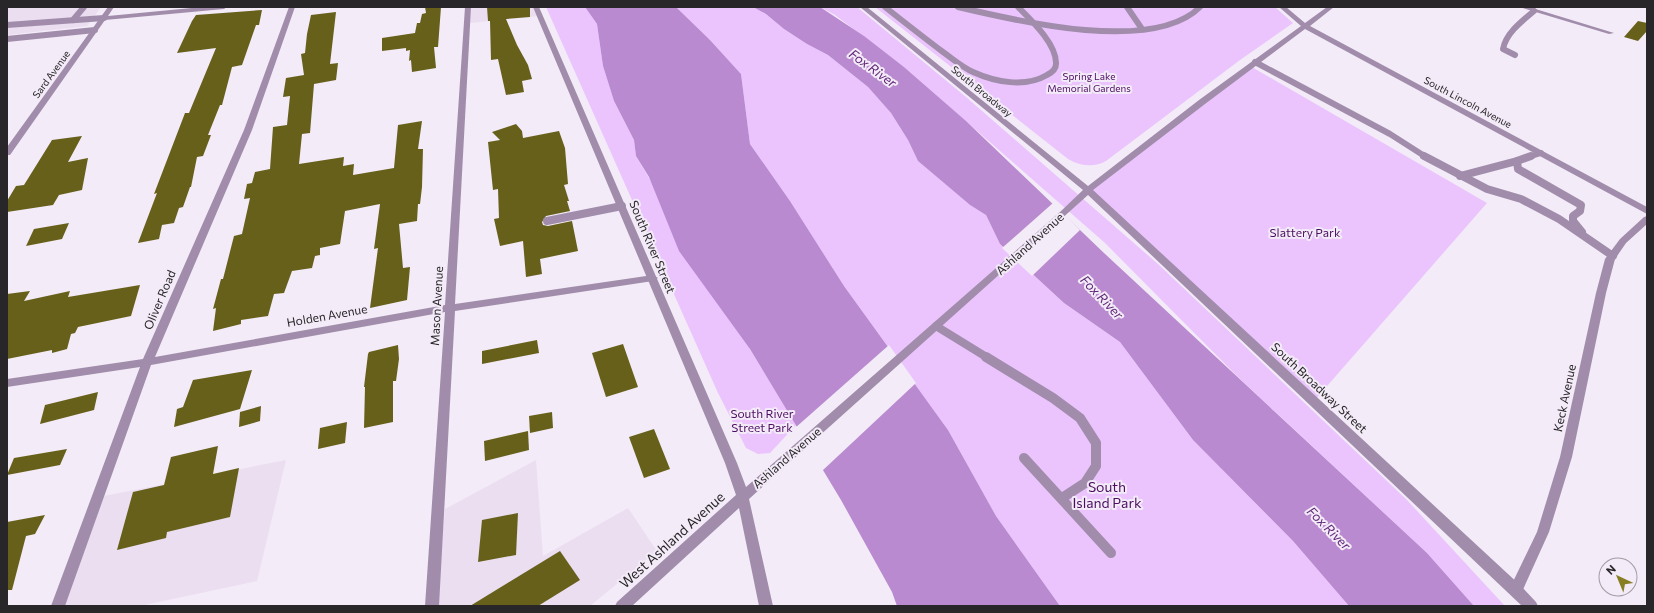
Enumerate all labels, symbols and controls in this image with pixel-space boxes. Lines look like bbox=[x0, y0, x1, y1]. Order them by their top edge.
water label: Fox River bbox=[846, 45, 900, 91]
street label: Sard Avenue bbox=[30, 48, 72, 100]
street label: South Broadway bbox=[949, 63, 1015, 119]
park label: Spring Lake Memorial Gardens bbox=[1047, 70, 1131, 94]
street label: South Lincoln Avenue bbox=[1422, 74, 1514, 130]
street label: South River Street bbox=[627, 198, 679, 295]
street label: Ashland Avenue bbox=[993, 209, 1066, 277]
park label: Slattery Park bbox=[1270, 225, 1341, 239]
street label: Mason Avenue bbox=[427, 266, 445, 346]
street label: Oliver Road bbox=[140, 268, 178, 331]
water label: Fox River bbox=[1077, 272, 1127, 323]
street label: Holden Avenue bbox=[285, 301, 368, 329]
street label: South Broadway Street bbox=[1269, 339, 1371, 435]
street label: Keck Avenue bbox=[1550, 363, 1578, 433]
park label: South River Street Park bbox=[730, 406, 794, 434]
street label: Ashland Avenue bbox=[749, 424, 823, 491]
park label: South Island Park bbox=[1072, 478, 1142, 511]
street label: West Ashland Avenue bbox=[616, 488, 728, 591]
water label: Fox River bbox=[1304, 503, 1355, 554]
north arrow bbox=[1598, 557, 1638, 597]
text: N bbox=[1603, 562, 1618, 577]

